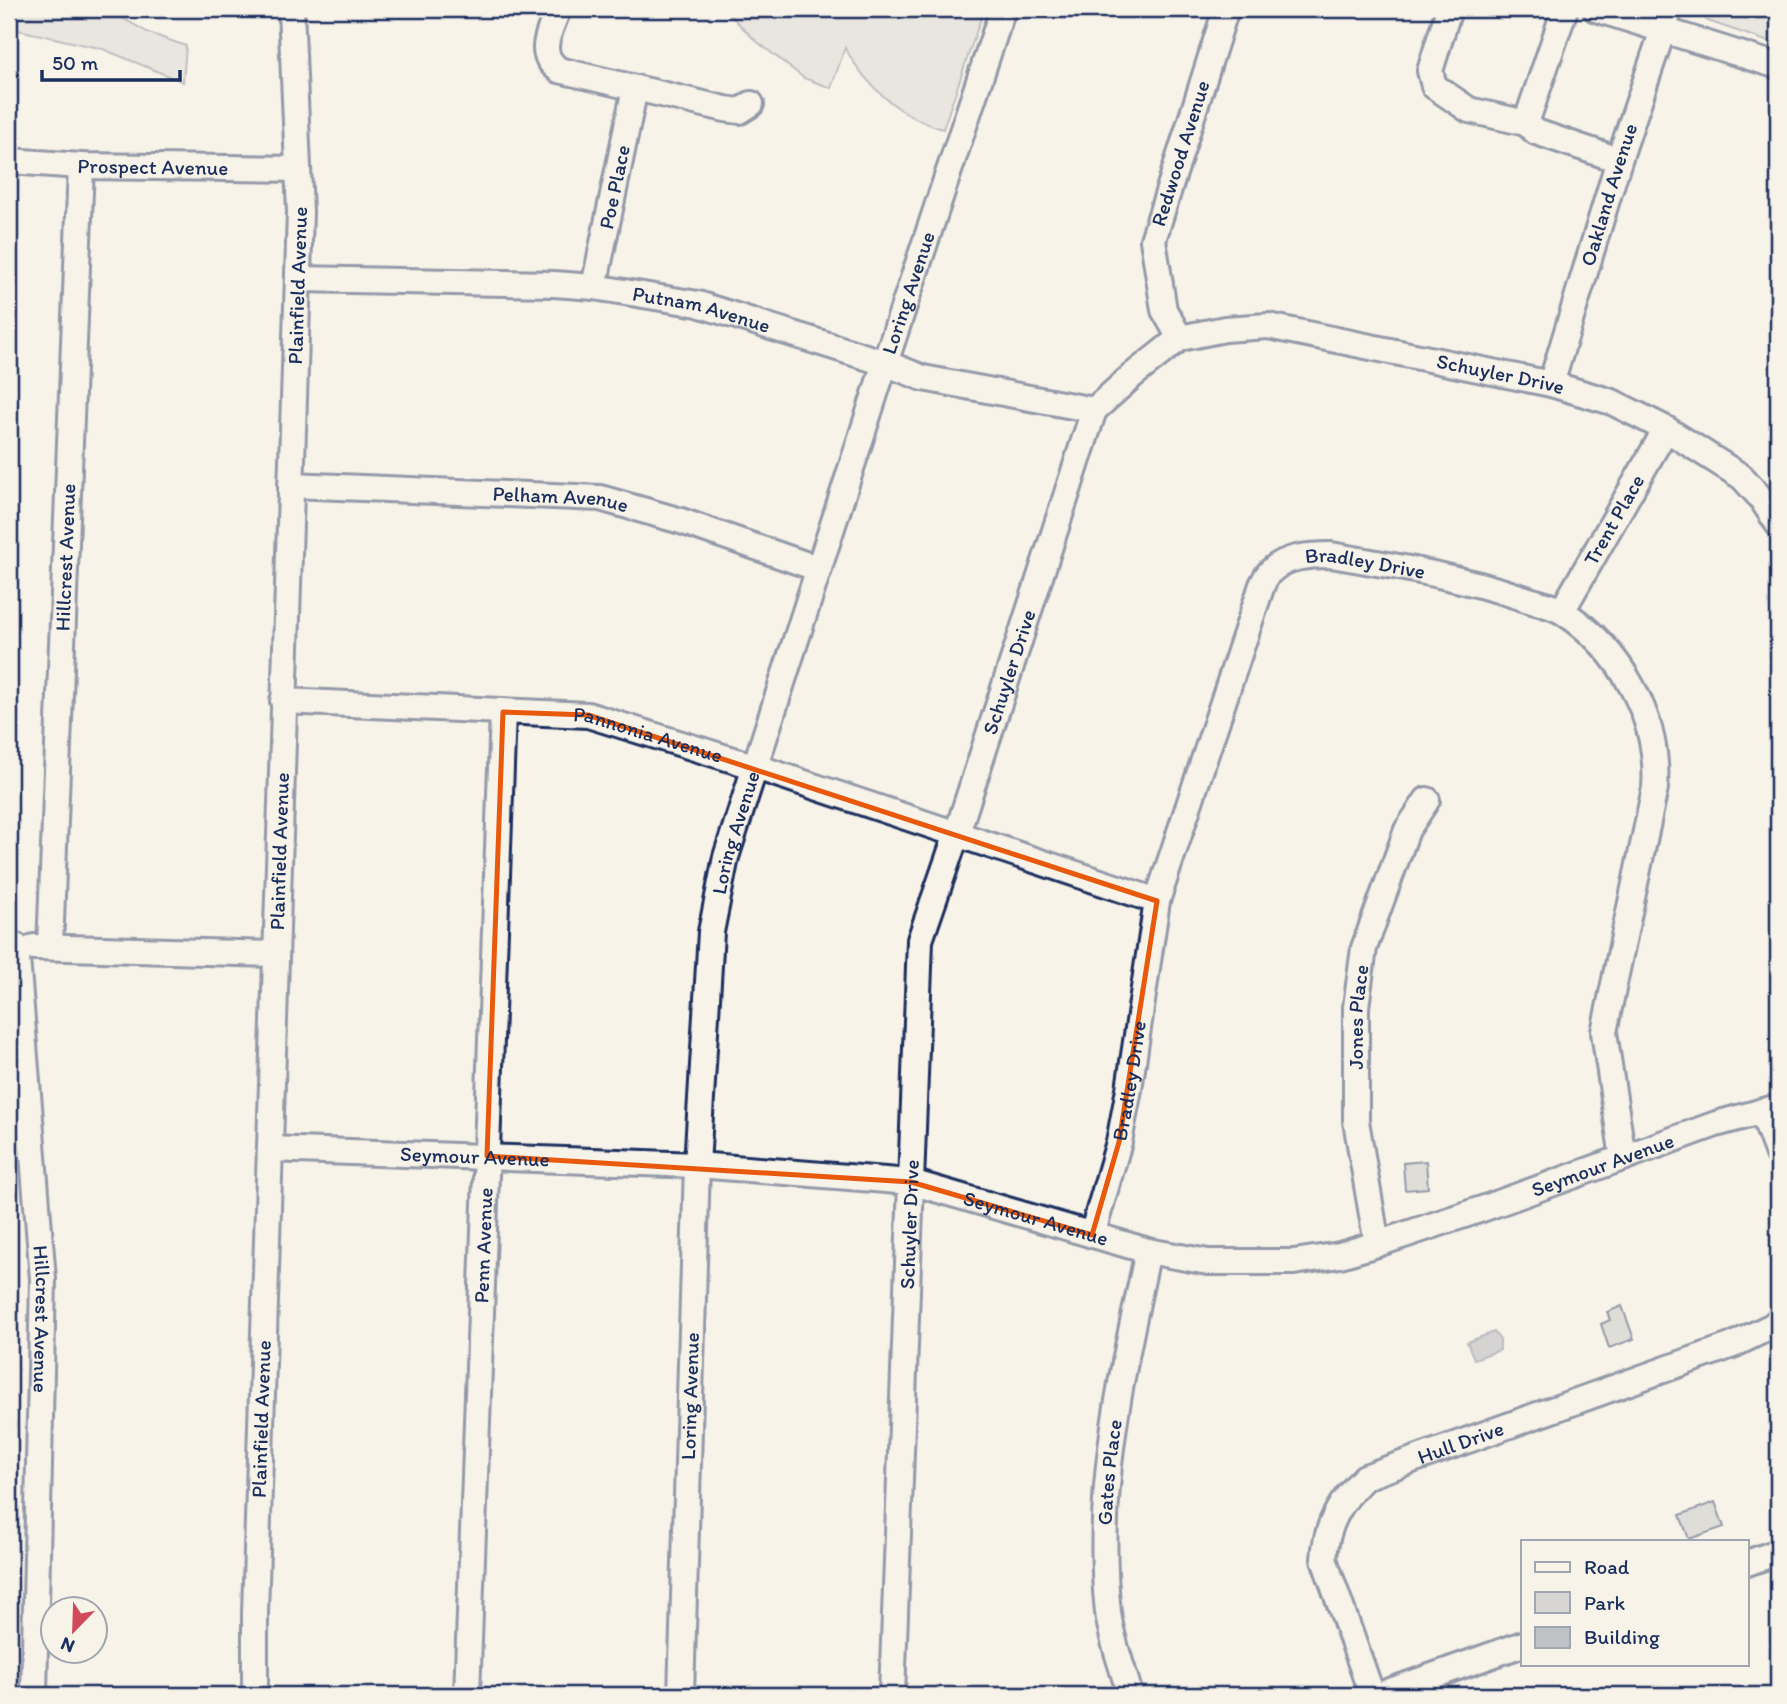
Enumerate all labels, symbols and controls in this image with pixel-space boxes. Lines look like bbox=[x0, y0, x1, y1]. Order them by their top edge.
scale bar bbox=[42, 38, 180, 82]
text: 50 m bbox=[52, 50, 99, 75]
street label: Redwood Avenue bbox=[1145, 77, 1215, 229]
street label: Oakland Avenue bbox=[1575, 120, 1643, 269]
street label: Poe Place bbox=[593, 143, 635, 231]
street label: Prospect Avenue bbox=[77, 153, 228, 180]
street label: Plainfield Avenue bbox=[282, 206, 312, 365]
street label: Loring Avenue bbox=[876, 228, 940, 357]
street label: Putnam Avenue bbox=[631, 280, 774, 338]
street label: Schuyler Drive bbox=[1435, 348, 1568, 399]
street label: Trent Place bbox=[1578, 470, 1649, 569]
street label: Pelham Avenue bbox=[492, 480, 632, 517]
street label: Hillcrest Avenue bbox=[50, 483, 80, 632]
street label: Bradley Drive bbox=[1304, 541, 1428, 584]
street label: Schuyler Drive bbox=[977, 606, 1041, 737]
street label: Pannonia Avenue bbox=[573, 701, 726, 768]
street label: Loring Avenue bbox=[706, 768, 765, 897]
street label: Plainfield Avenue bbox=[264, 772, 294, 931]
street label: Jones Place bbox=[1342, 963, 1374, 1069]
street label: Bradley Drive bbox=[1106, 1019, 1151, 1143]
street label: Seymour Avenue bbox=[1528, 1127, 1677, 1202]
street label: Seymour Avenue bbox=[400, 1141, 550, 1171]
street label: Schuyler Drive bbox=[894, 1159, 924, 1290]
street label: Seymour Avenue bbox=[961, 1185, 1111, 1251]
street label: Penn Avenue bbox=[468, 1187, 498, 1304]
street label: Hillcrest Avenue bbox=[28, 1244, 56, 1393]
street label: Loring Avenue bbox=[675, 1332, 704, 1460]
street label: Plainfield Avenue bbox=[246, 1340, 276, 1498]
street label: Hull Drive bbox=[1414, 1415, 1507, 1469]
street label: Gates Place bbox=[1092, 1418, 1127, 1526]
legend bbox=[1521, 1540, 1748, 1666]
text: Road bbox=[1584, 1554, 1630, 1579]
text: Park bbox=[1584, 1590, 1626, 1615]
north arrow bbox=[38, 1596, 108, 1666]
text: Building bbox=[1584, 1624, 1660, 1649]
text: N bbox=[57, 1632, 78, 1658]

